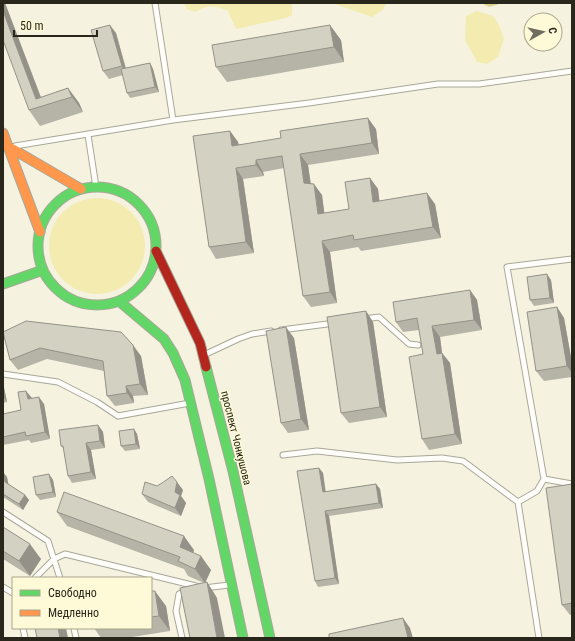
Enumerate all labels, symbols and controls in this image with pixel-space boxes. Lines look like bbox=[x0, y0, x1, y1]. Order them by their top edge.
scale bar bbox=[14, 12, 97, 38]
north arrow bbox=[523, 12, 563, 52]
text: 50 m bbox=[20, 19, 44, 33]
text: С bbox=[546, 27, 559, 35]
street label: проспект Чонкушова bbox=[218, 390, 254, 486]
legend bbox=[12, 577, 152, 629]
text: Свободно bbox=[48, 586, 97, 600]
text: Медленно bbox=[48, 606, 99, 620]

